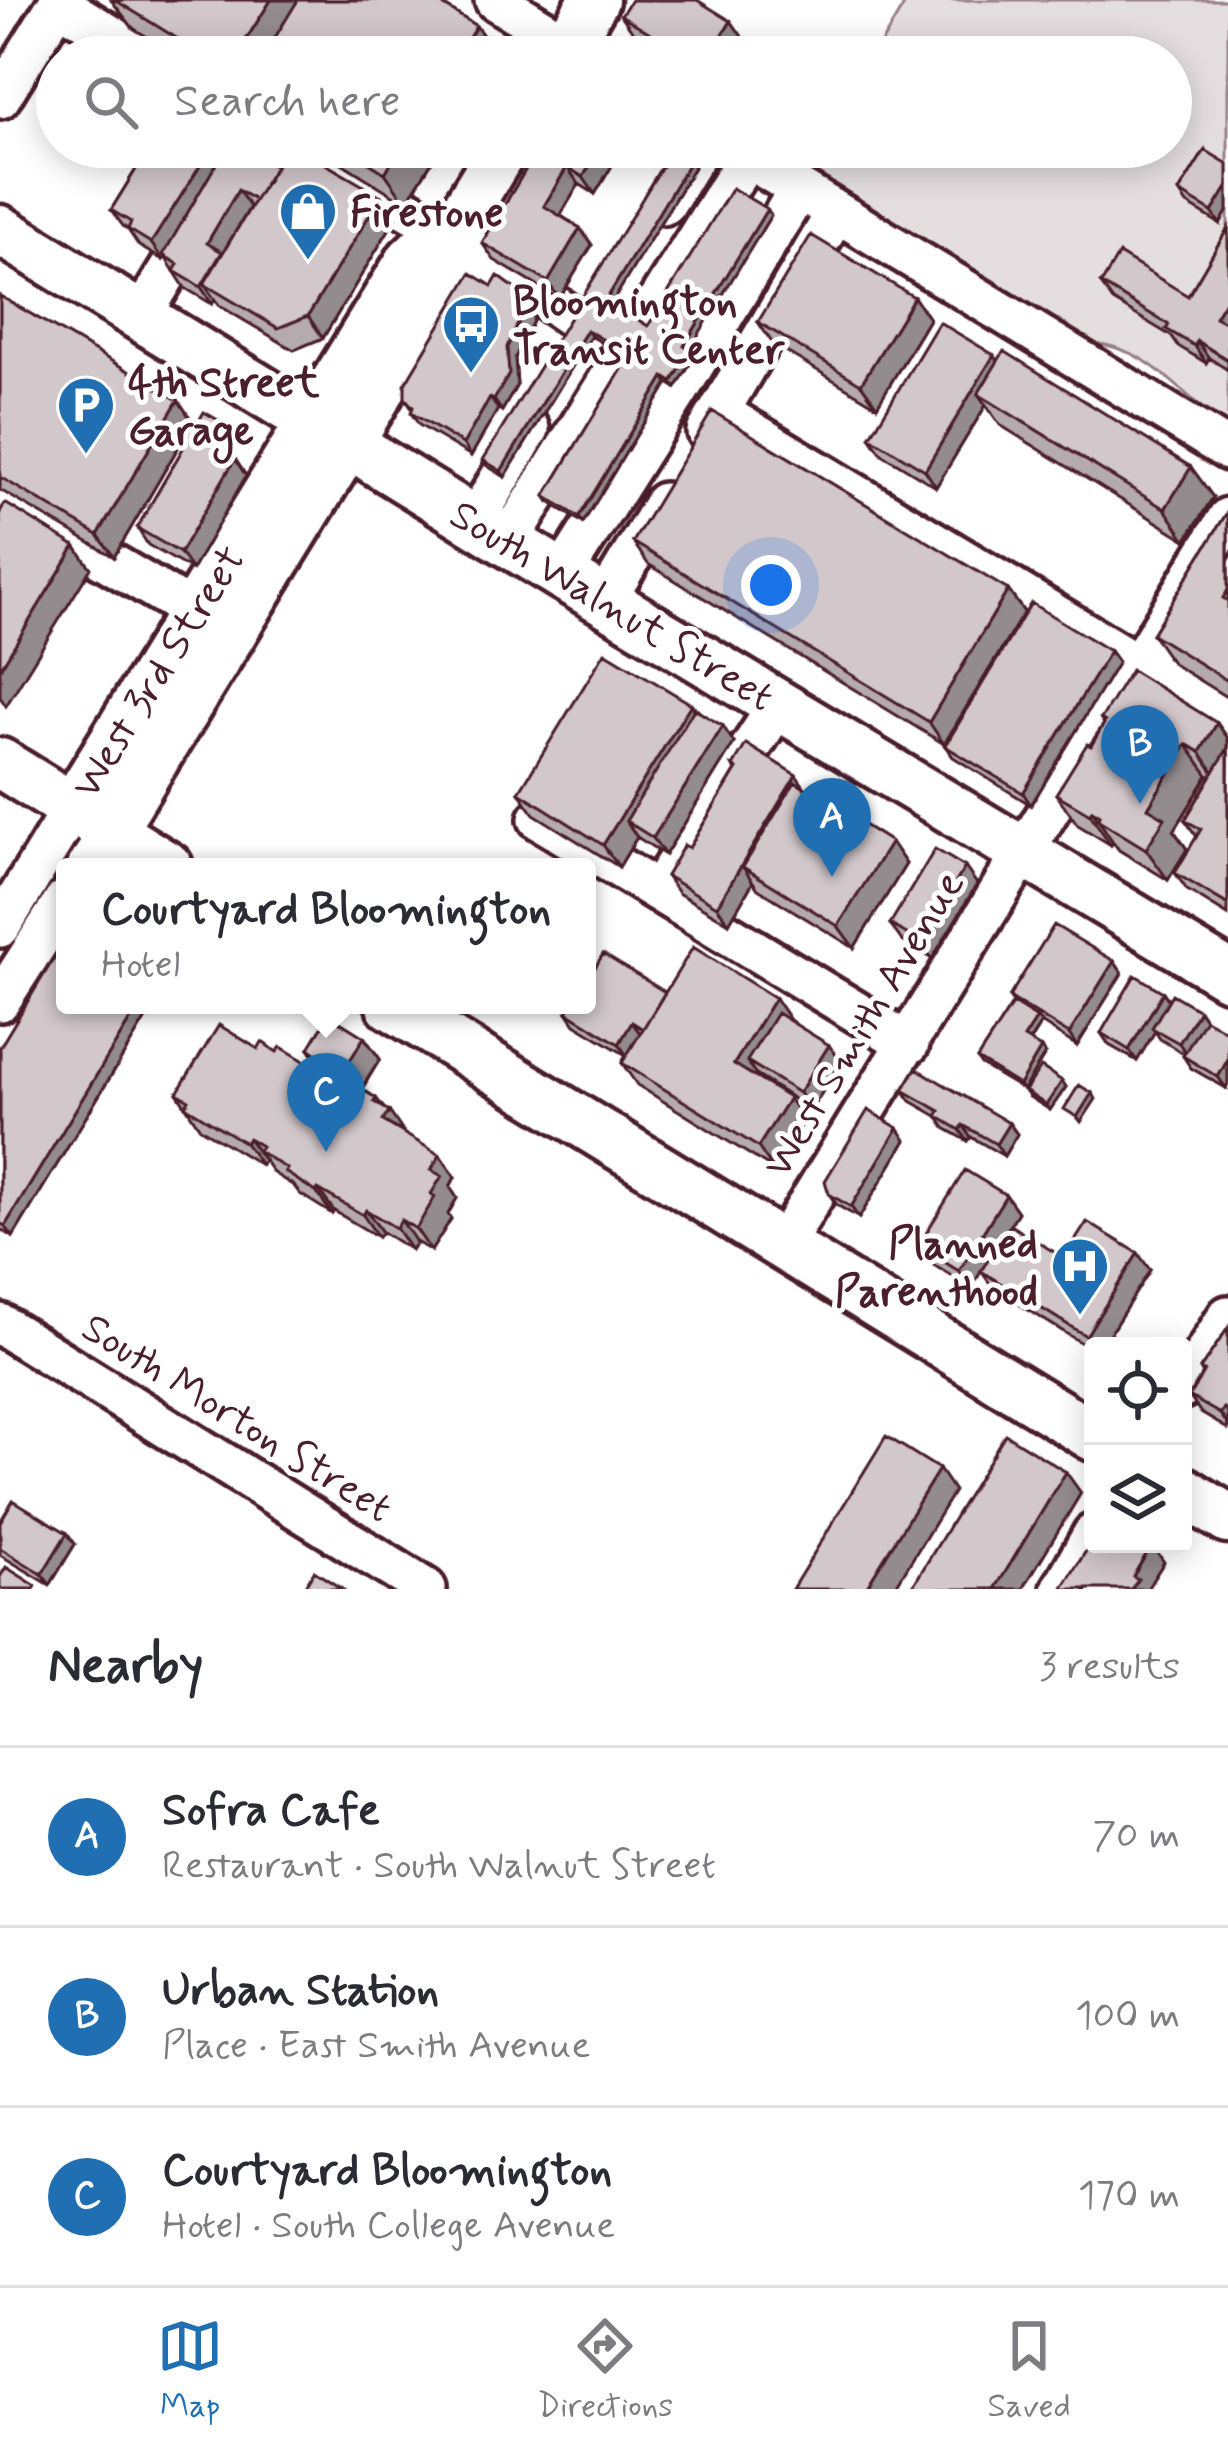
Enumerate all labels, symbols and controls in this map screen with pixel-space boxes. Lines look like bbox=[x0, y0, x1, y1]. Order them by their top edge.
search box bbox=[36, 36, 1192, 168]
icon: search bbox=[78, 69, 144, 135]
text: Search here bbox=[174, 73, 401, 132]
shop icon: Firestone bbox=[277, 180, 339, 262]
place label: Firestone bbox=[350, 187, 504, 242]
place label: Bloomington Transit Center bbox=[513, 276, 786, 379]
bus stop icon: Bloomington Transit Center bbox=[440, 293, 502, 375]
place label: 4th Street Garage bbox=[128, 357, 321, 464]
parking icon: 4th Street Garage bbox=[55, 374, 117, 456]
street label: South Walnut Street bbox=[439, 488, 783, 726]
street label: West 3rd Street bbox=[60, 536, 260, 810]
your location bbox=[741, 555, 801, 615]
pin: B bbox=[1101, 705, 1179, 804]
pin: A bbox=[793, 778, 871, 877]
popup bbox=[56, 858, 596, 1014]
street label: West Smith Avenue bbox=[752, 861, 978, 1188]
text: Courtyard Bloomington bbox=[101, 881, 551, 940]
text: Hotel bbox=[101, 940, 180, 991]
pin: C bbox=[287, 1053, 365, 1152]
place label: Planned Parenthood bbox=[835, 1218, 1038, 1321]
hospital icon: Planned Parenthood bbox=[1049, 1235, 1111, 1317]
street label: South Morton Street bbox=[71, 1301, 402, 1537]
map controls bbox=[1084, 1337, 1192, 1553]
button: locate bbox=[1084, 1337, 1192, 1445]
button: layers bbox=[1084, 1445, 1192, 1553]
text: Nearby bbox=[48, 1634, 203, 1700]
text: 3 results bbox=[1039, 1642, 1180, 1693]
text: Sofra Cafe bbox=[162, 1782, 380, 1841]
text: A bbox=[74, 1811, 100, 1862]
text: 70 m bbox=[1092, 1811, 1180, 1862]
text: Restaurant · South Walnut Street bbox=[162, 1841, 716, 1892]
text: Urban Station bbox=[162, 1962, 439, 2021]
text: B bbox=[75, 1991, 99, 2042]
text: 100 m bbox=[1075, 1991, 1180, 2042]
text: Place · East Smith Avenue bbox=[162, 2021, 590, 2072]
text: Courtyard Bloomington bbox=[162, 2142, 612, 2201]
text: C bbox=[73, 2171, 101, 2222]
text: 170 m bbox=[1078, 2171, 1180, 2222]
text: Hotel · South College Avenue bbox=[162, 2201, 615, 2252]
tab: Map bbox=[157, 2313, 223, 2429]
tab: Directions bbox=[537, 2313, 673, 2429]
tab: Saved bbox=[987, 2313, 1071, 2429]

